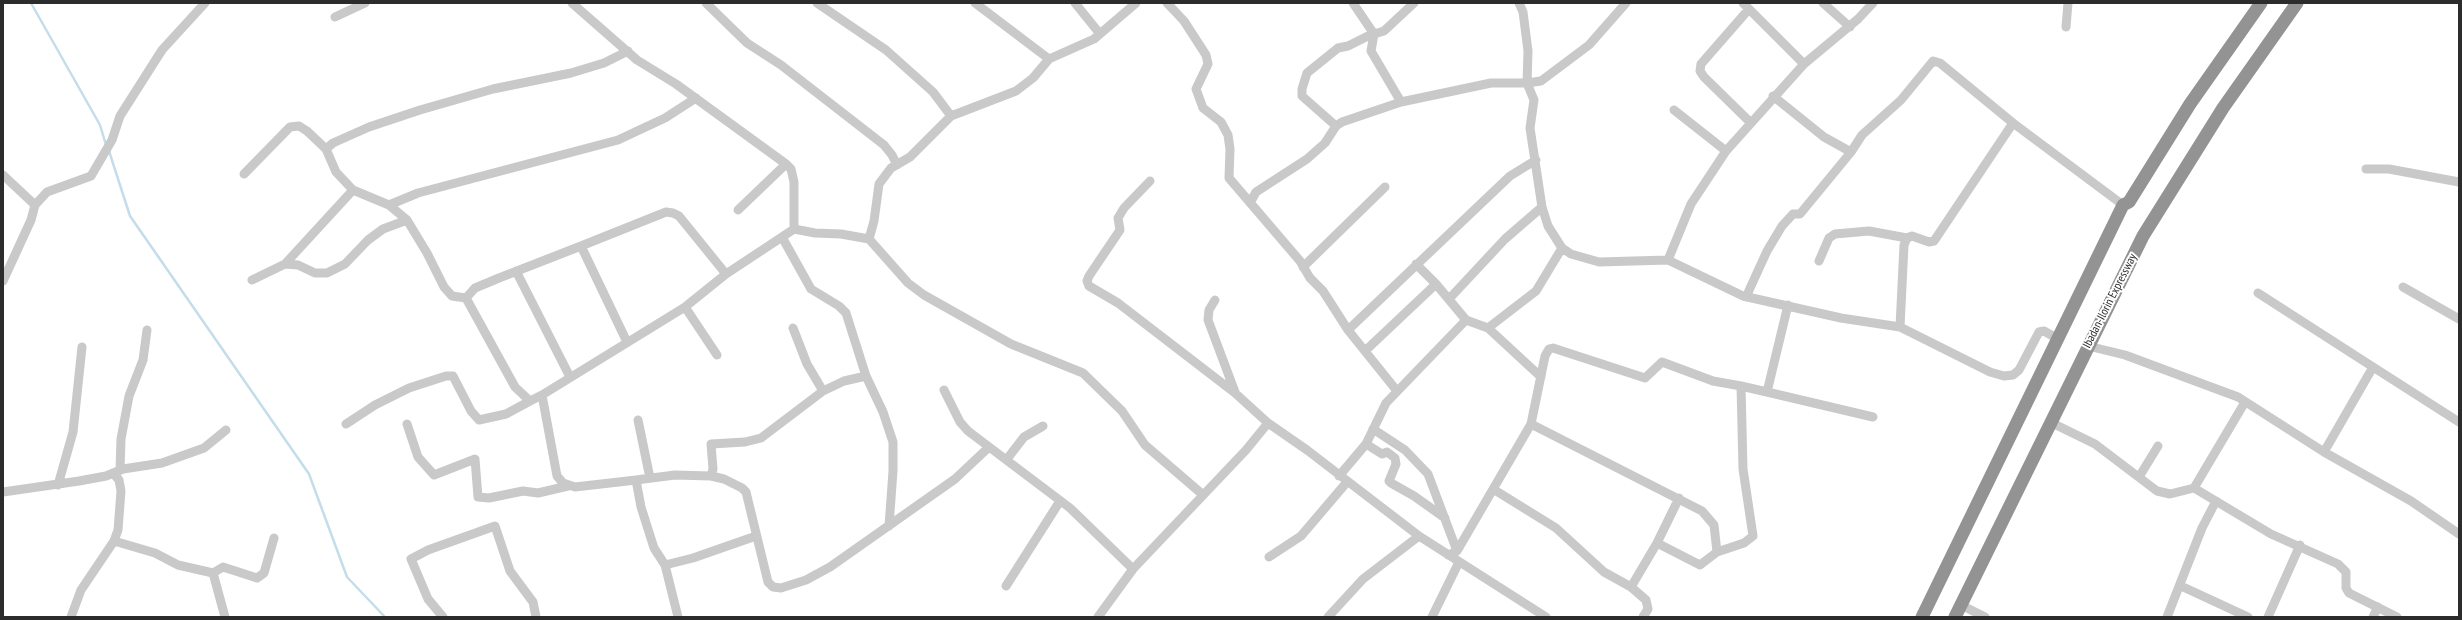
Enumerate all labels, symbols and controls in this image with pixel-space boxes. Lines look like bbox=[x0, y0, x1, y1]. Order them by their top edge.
street label: Ibadan-Ilorin Expressway bbox=[2080, 251, 2140, 351]

